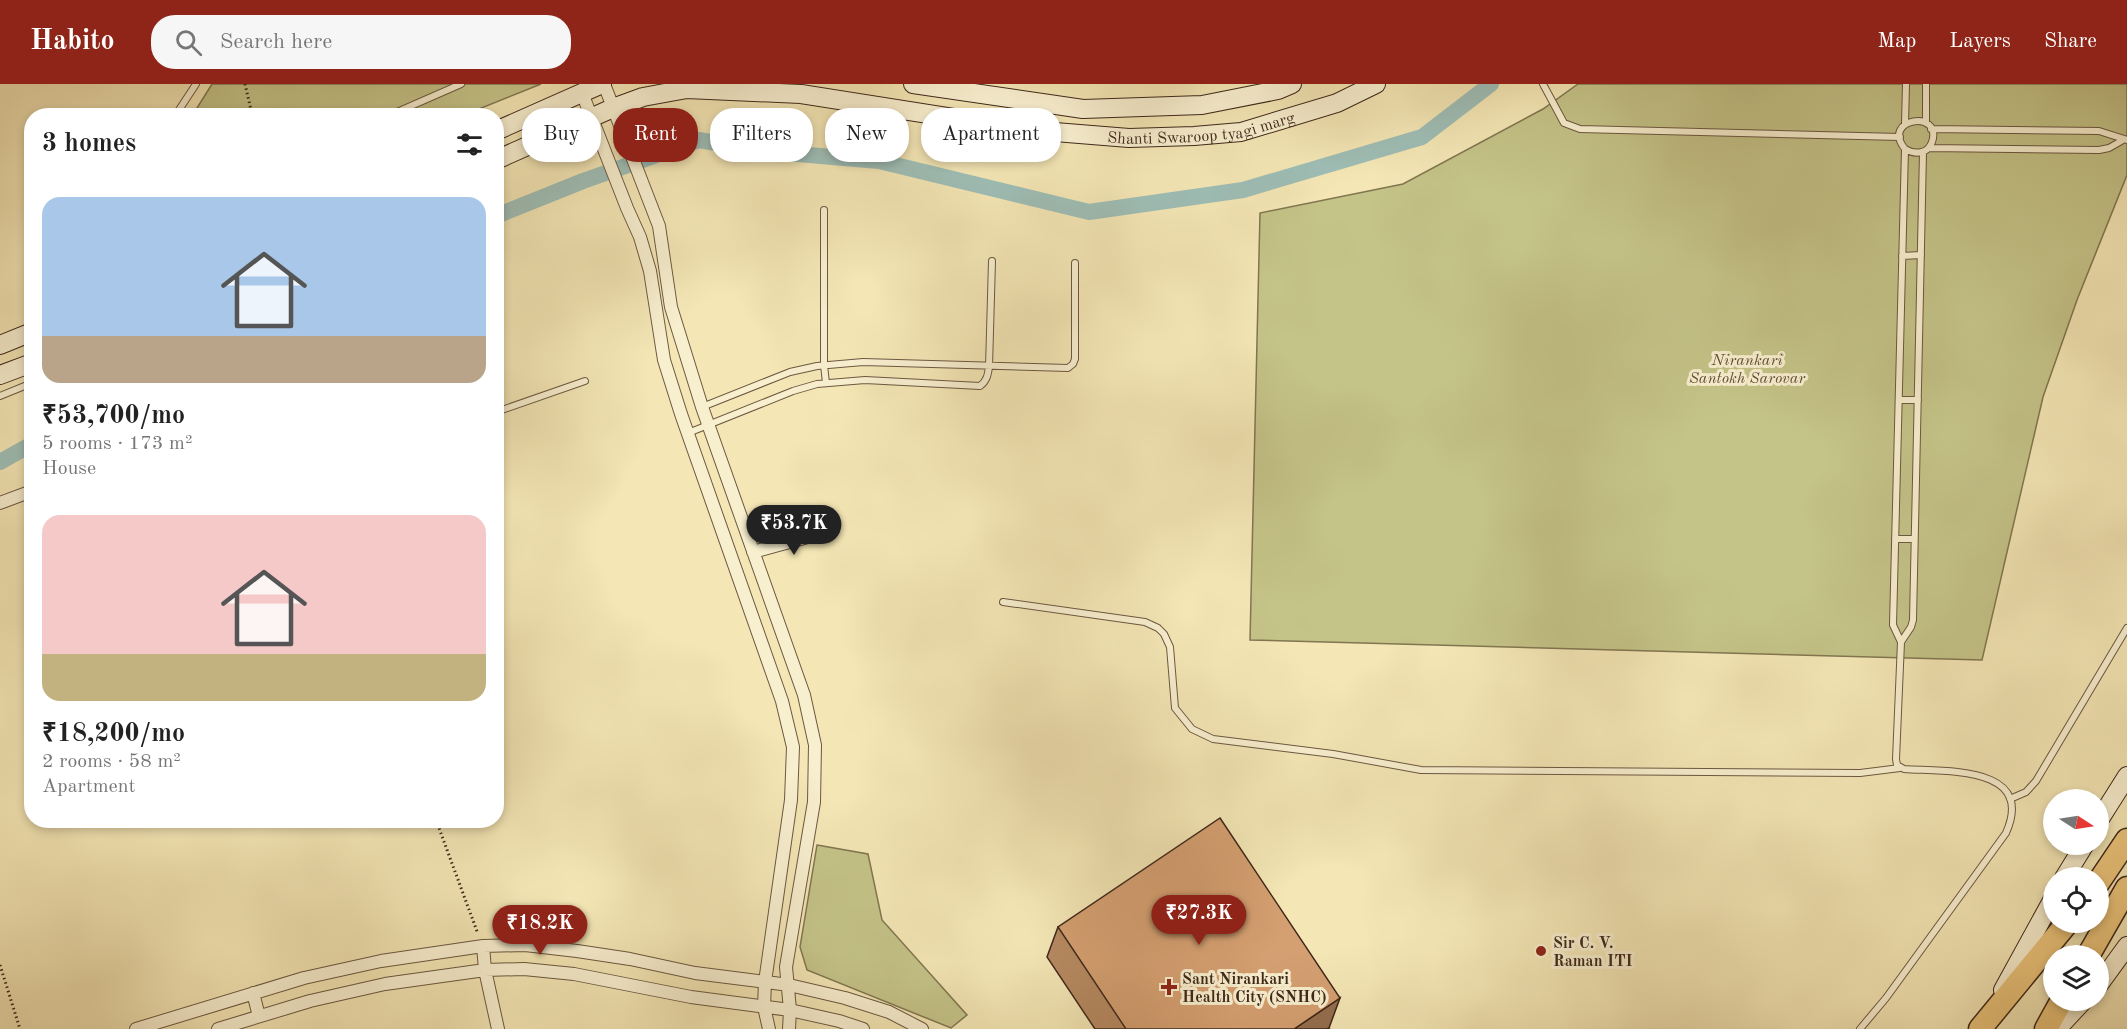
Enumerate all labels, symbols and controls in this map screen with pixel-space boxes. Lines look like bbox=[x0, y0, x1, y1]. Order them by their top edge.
search box bbox=[151, 15, 571, 69]
icon: search bbox=[172, 26, 205, 59]
text: Habito bbox=[30, 28, 115, 56]
text: Search here bbox=[220, 31, 332, 53]
text: Map bbox=[1877, 31, 1916, 52]
text: Layers bbox=[1949, 31, 2011, 52]
text: Share bbox=[2044, 31, 2097, 52]
chip: Buy bbox=[522, 108, 601, 162]
chip: Rent bbox=[613, 108, 698, 162]
chip: Filters bbox=[710, 108, 813, 162]
chip: New bbox=[825, 108, 909, 162]
chip: Apartment bbox=[921, 108, 1061, 162]
street label: Shanti Swaroop tyagi marg bbox=[1107, 110, 1297, 148]
icon: filters bbox=[453, 128, 486, 161]
text: 3 homes bbox=[42, 131, 136, 157]
icon: home bbox=[210, 236, 318, 344]
park label: Nirankari Santokh Sarovar bbox=[1689, 353, 1806, 387]
text: ₹53,700/mo bbox=[42, 403, 185, 429]
text: 5 rooms · 173 m² bbox=[42, 434, 192, 454]
text: House bbox=[42, 459, 96, 479]
pin: ₹53.7K bbox=[745, 505, 843, 556]
text: ₹53.7K bbox=[760, 514, 828, 534]
icon: home bbox=[210, 554, 318, 662]
text: ₹18,200/mo bbox=[42, 721, 185, 747]
text: 2 rooms · 58 m² bbox=[42, 752, 181, 772]
text: Apartment bbox=[42, 777, 136, 797]
north arrow bbox=[2043, 789, 2109, 855]
map controls bbox=[2043, 789, 2109, 1011]
button: locate bbox=[2043, 867, 2109, 933]
pin: ₹27.3K bbox=[1150, 895, 1248, 946]
text: ₹27.3K bbox=[1165, 904, 1233, 924]
pin: ₹18.2K bbox=[491, 905, 589, 956]
text: ₹18.2K bbox=[506, 914, 574, 934]
place label: Sir C. V. Raman ITI bbox=[1553, 936, 1633, 970]
marker: Sir C. V. Raman ITI bbox=[1534, 944, 1548, 958]
button: layers bbox=[2043, 945, 2109, 1011]
place label: Sant Nirankari Health City (SNHC) bbox=[1182, 972, 1327, 1006]
marker: Sant Nirankari Health City (SNHC) bbox=[1160, 978, 1178, 996]

